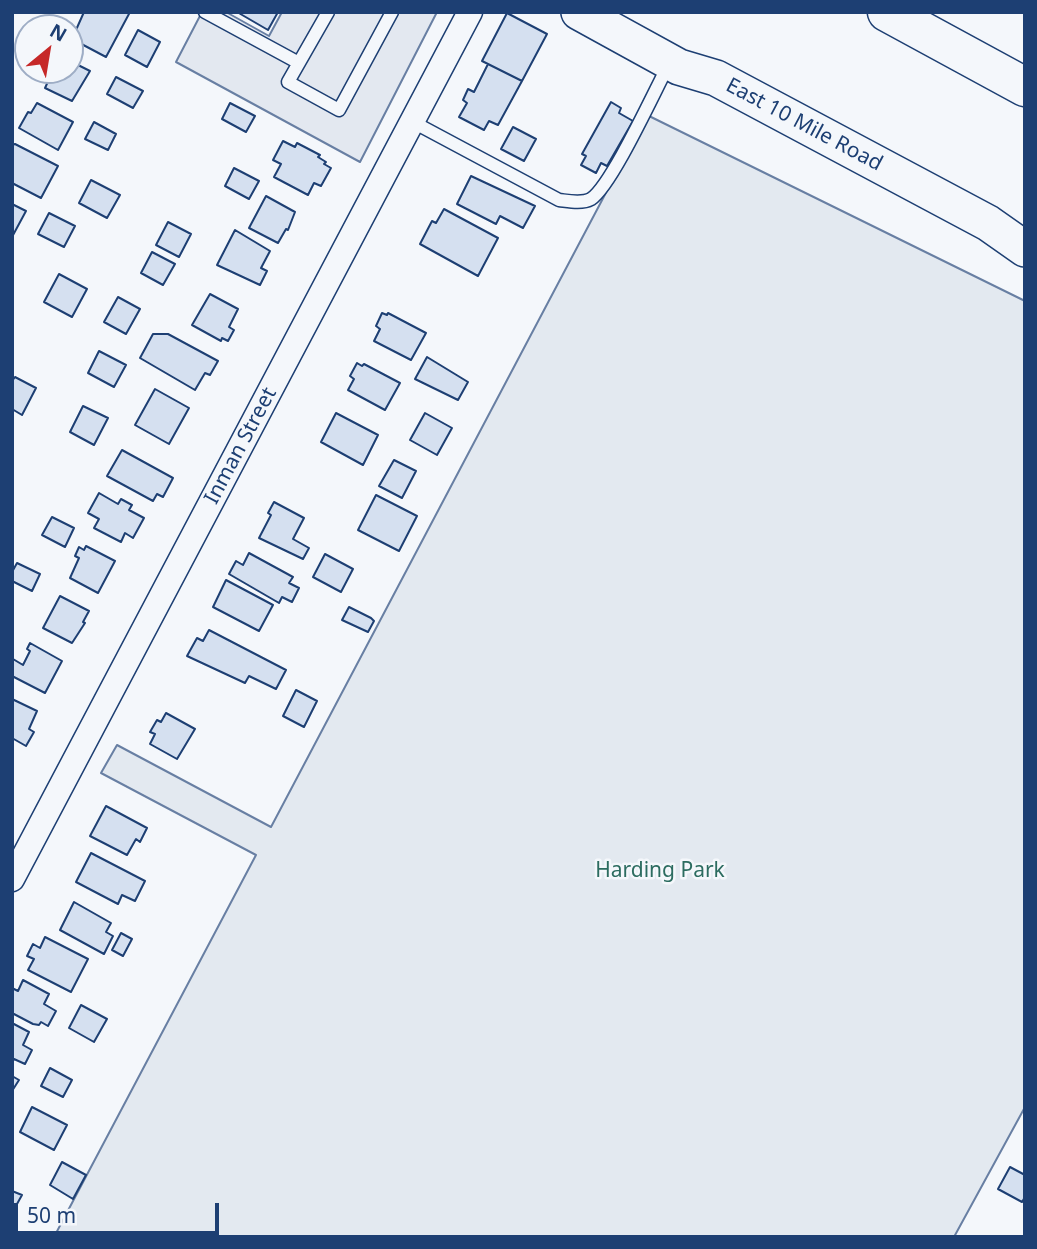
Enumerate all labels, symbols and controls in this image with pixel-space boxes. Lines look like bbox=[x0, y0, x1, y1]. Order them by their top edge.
north arrow bbox=[14, 14, 84, 84]
text: N bbox=[45, 17, 72, 48]
street label: East 10 Mile Road bbox=[721, 73, 887, 177]
street label: Inman Street bbox=[200, 383, 282, 509]
park label: Harding Park bbox=[595, 858, 725, 884]
scale bar bbox=[18, 1190, 222, 1234]
text: 50 m bbox=[27, 1201, 76, 1229]

